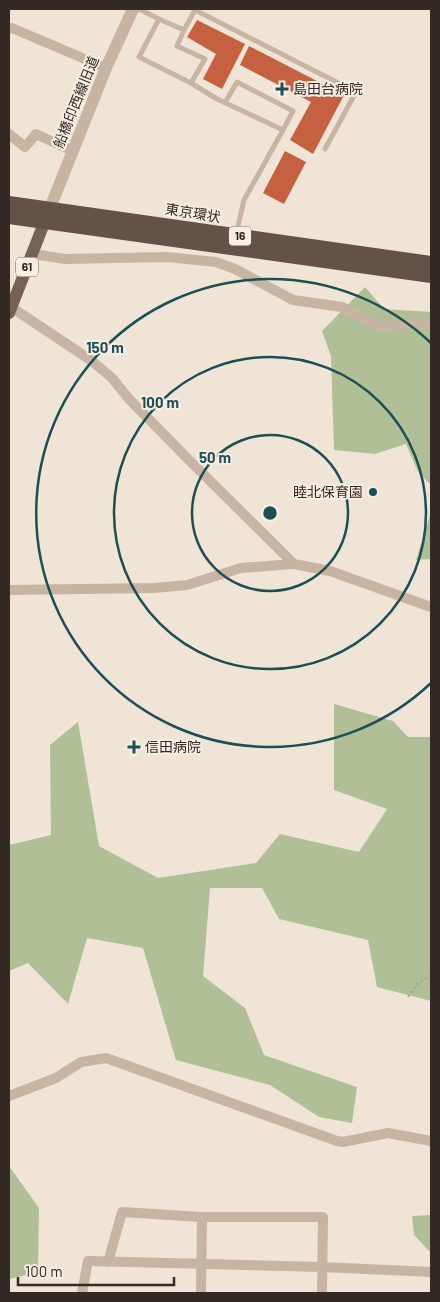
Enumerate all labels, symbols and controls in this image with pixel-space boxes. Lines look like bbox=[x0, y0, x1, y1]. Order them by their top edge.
street label: 船橋印西線旧道 bbox=[49, 53, 102, 150]
place label: 島田台病院 bbox=[293, 80, 363, 97]
marker: 島田台病院 bbox=[275, 82, 289, 96]
street label: 東京環状 bbox=[164, 200, 222, 225]
road number: 16 bbox=[229, 227, 251, 246]
road number: 61 bbox=[16, 258, 38, 276]
text: 150 m bbox=[86, 338, 124, 356]
text: 100 m bbox=[141, 393, 179, 411]
text: 50 m bbox=[199, 448, 231, 466]
place label: 睦北保育園 bbox=[293, 483, 363, 500]
marker: 睦北保育園 bbox=[367, 486, 379, 498]
centre of rings bbox=[261, 504, 279, 522]
place label: 信田病院 bbox=[145, 738, 201, 755]
marker: 信田病院 bbox=[127, 740, 141, 754]
scale bar bbox=[18, 1254, 174, 1286]
text: 100 m bbox=[25, 1262, 63, 1280]

